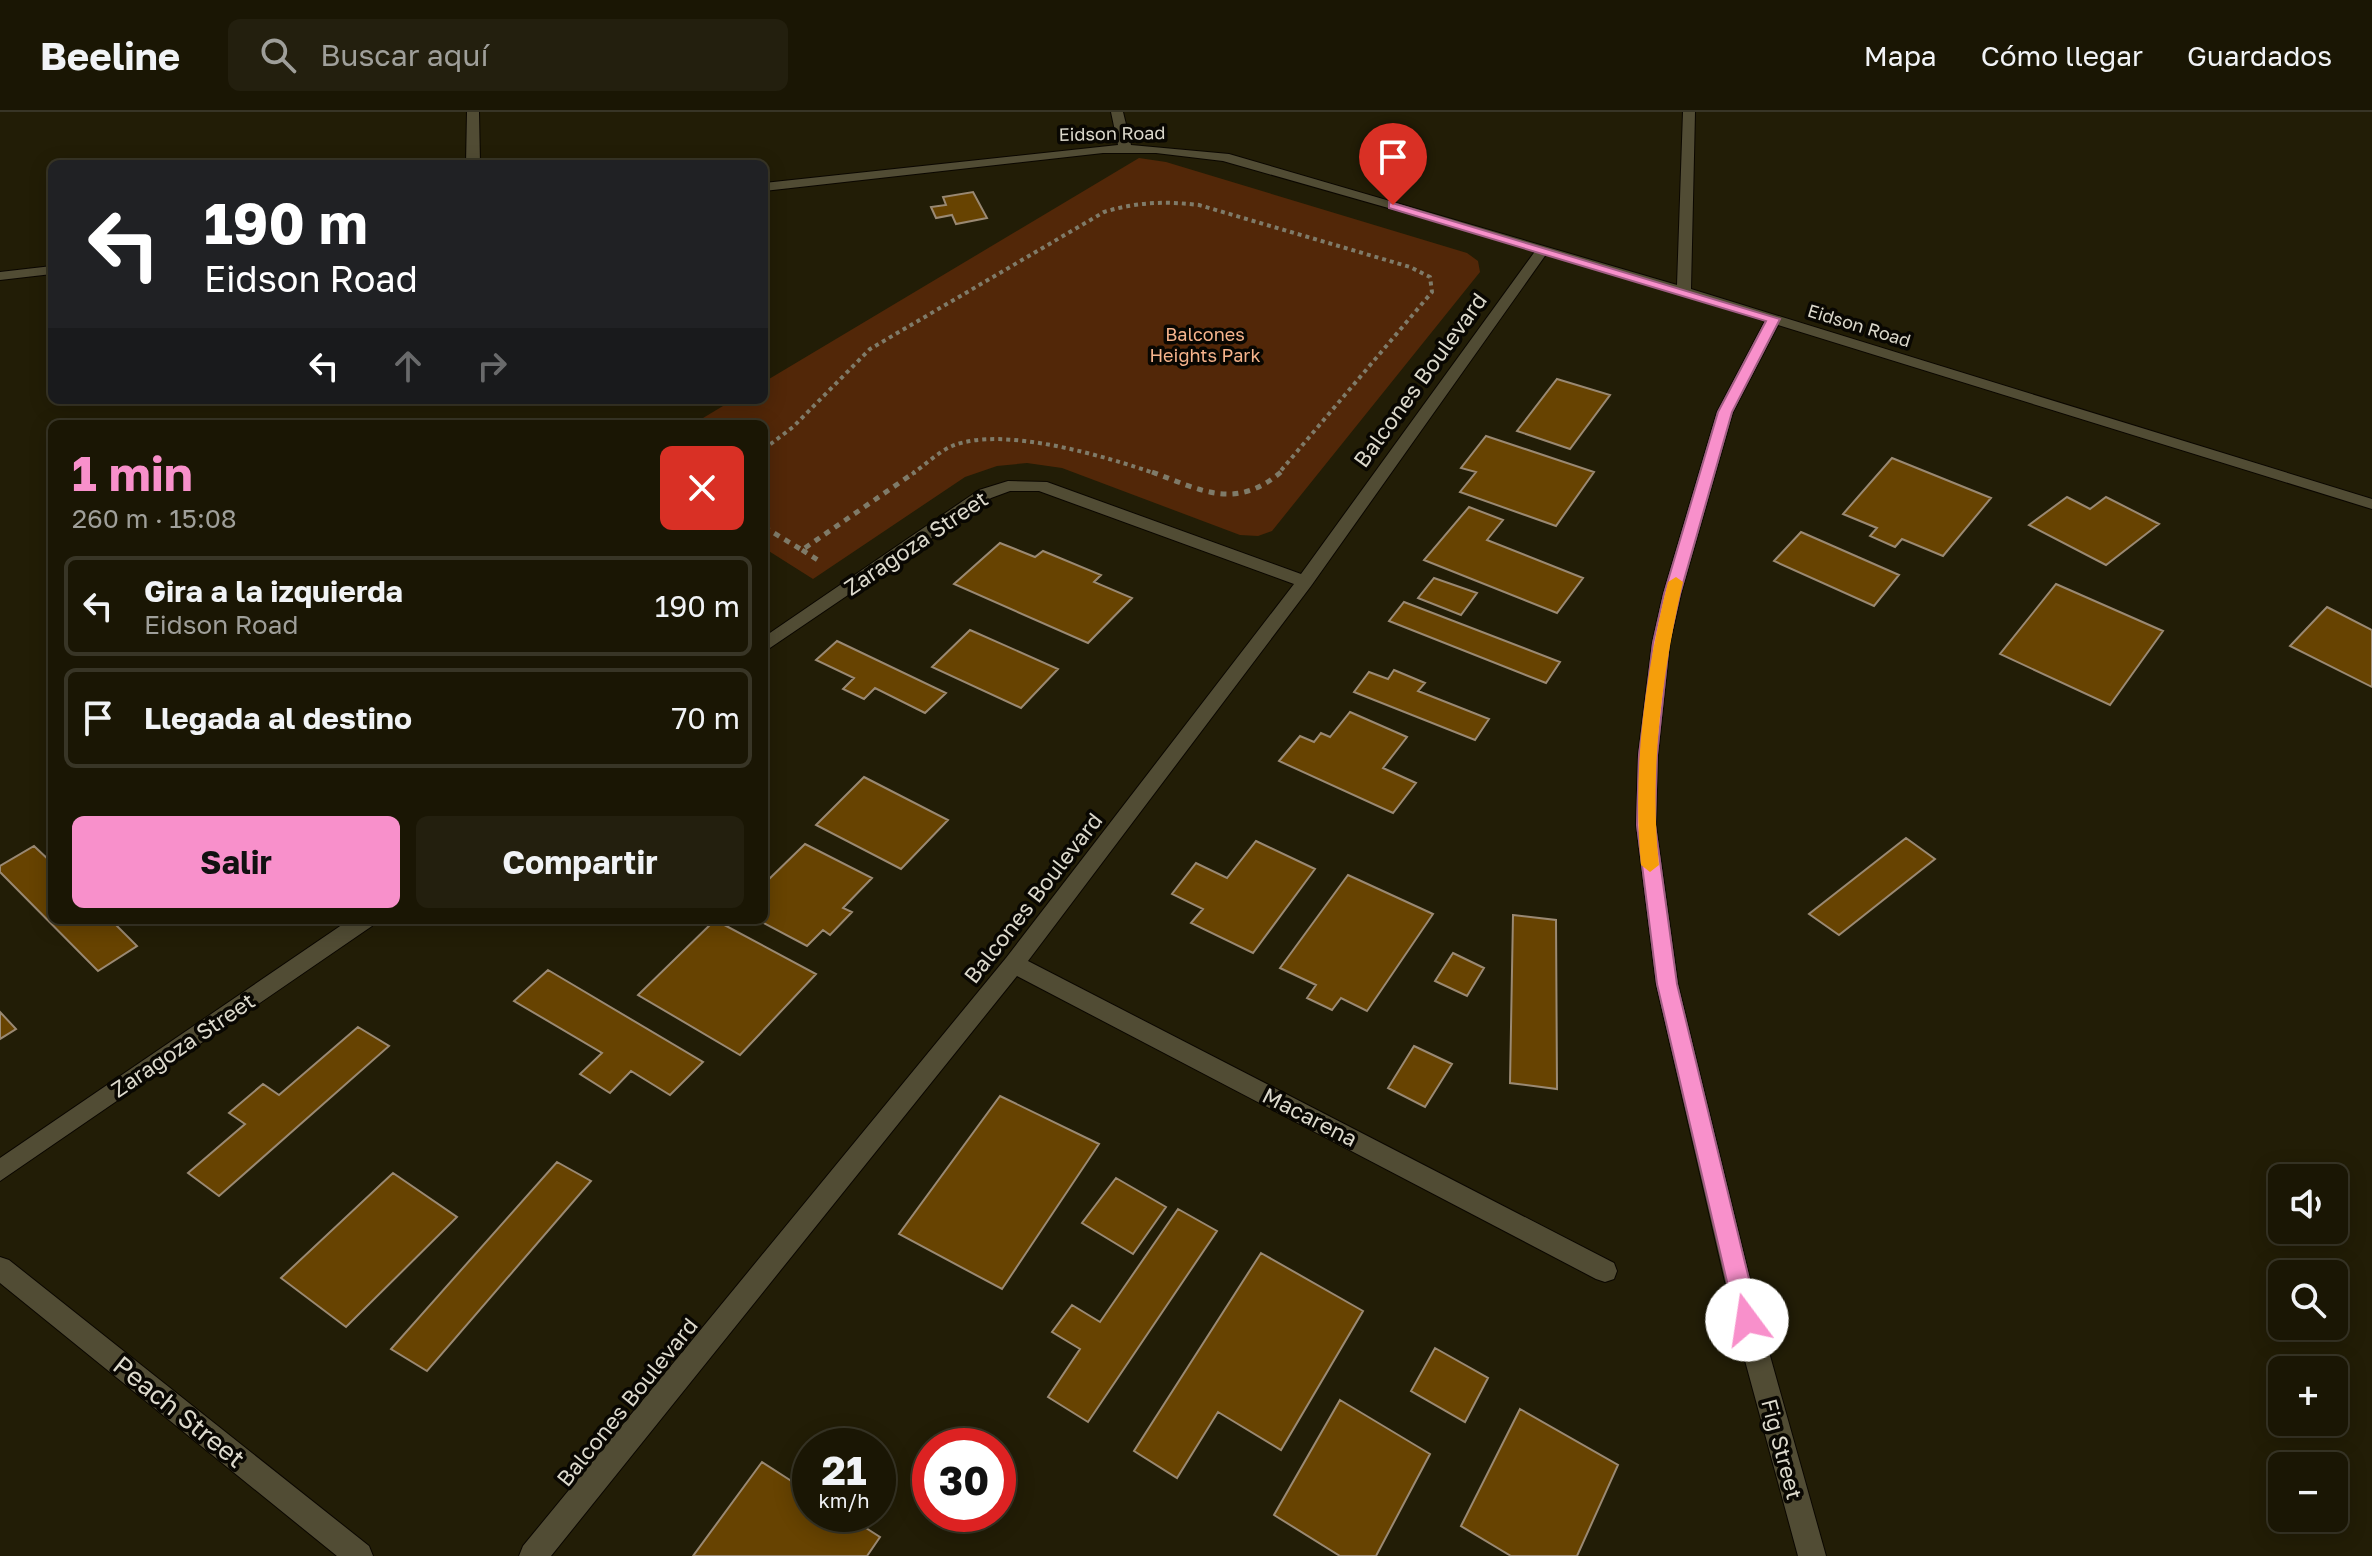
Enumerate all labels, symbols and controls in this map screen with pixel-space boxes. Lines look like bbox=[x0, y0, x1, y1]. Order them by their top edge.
search box bbox=[228, 19, 788, 91]
text: Beeline bbox=[40, 33, 180, 78]
icon: search bbox=[256, 33, 300, 77]
text: Buscar aquí bbox=[320, 37, 488, 73]
text: Mapa bbox=[1864, 39, 1937, 72]
text: Cómo llegar bbox=[1981, 39, 2143, 72]
text: Guardados bbox=[2187, 39, 2332, 72]
street label: Eidson Road bbox=[1058, 121, 1166, 145]
pin bbox=[1359, 123, 1427, 205]
icon: arrive bbox=[1371, 135, 1415, 179]
text: 190 m bbox=[204, 189, 368, 256]
icon: left bbox=[72, 192, 176, 296]
text: Eidson Road bbox=[204, 257, 418, 300]
street label: Balcones Boulevard bbox=[1347, 287, 1492, 472]
street label: Eidson Road bbox=[1805, 299, 1914, 351]
park label: Balcones Heights Park bbox=[1149, 323, 1261, 366]
icon: left bbox=[302, 344, 346, 388]
icon: ahead bbox=[386, 344, 430, 388]
icon: right bbox=[470, 344, 514, 388]
text: 1 min bbox=[72, 444, 193, 502]
button: close bbox=[660, 446, 744, 530]
street label: Zaragoza Street bbox=[839, 485, 993, 601]
text: 260 m · 15:08 bbox=[72, 503, 237, 534]
text: Gira a la izquierda bbox=[144, 573, 403, 609]
icon: left bbox=[76, 584, 120, 628]
text: 190 m bbox=[655, 588, 740, 624]
text: Eidson Road bbox=[144, 609, 298, 640]
icon: arrive bbox=[76, 696, 120, 740]
text: Llegada al destino bbox=[144, 700, 412, 736]
text: 70 m bbox=[671, 700, 740, 736]
street label: Balcones Boulevard bbox=[958, 807, 1108, 988]
button: Salir bbox=[72, 816, 400, 908]
button: Compartir bbox=[416, 816, 744, 908]
street label: Zaragoza Street bbox=[106, 987, 260, 1103]
street label: Macarena bbox=[1258, 1081, 1362, 1152]
map controls bbox=[2268, 1164, 2348, 1532]
button: sound bbox=[2268, 1164, 2348, 1244]
button: search bbox=[2268, 1260, 2348, 1340]
position arrow bbox=[1705, 1278, 1789, 1362]
street label: Balcones Boulevard bbox=[550, 1312, 703, 1491]
street label: Peach Street bbox=[107, 1349, 251, 1474]
button: + bbox=[2268, 1356, 2348, 1436]
street label: Fig Street bbox=[1756, 1396, 1809, 1502]
speed limit sign: 30 bbox=[912, 1428, 1016, 1532]
text: 21 bbox=[822, 1446, 867, 1494]
button: − bbox=[2268, 1452, 2348, 1532]
text: km/h bbox=[819, 1488, 869, 1512]

